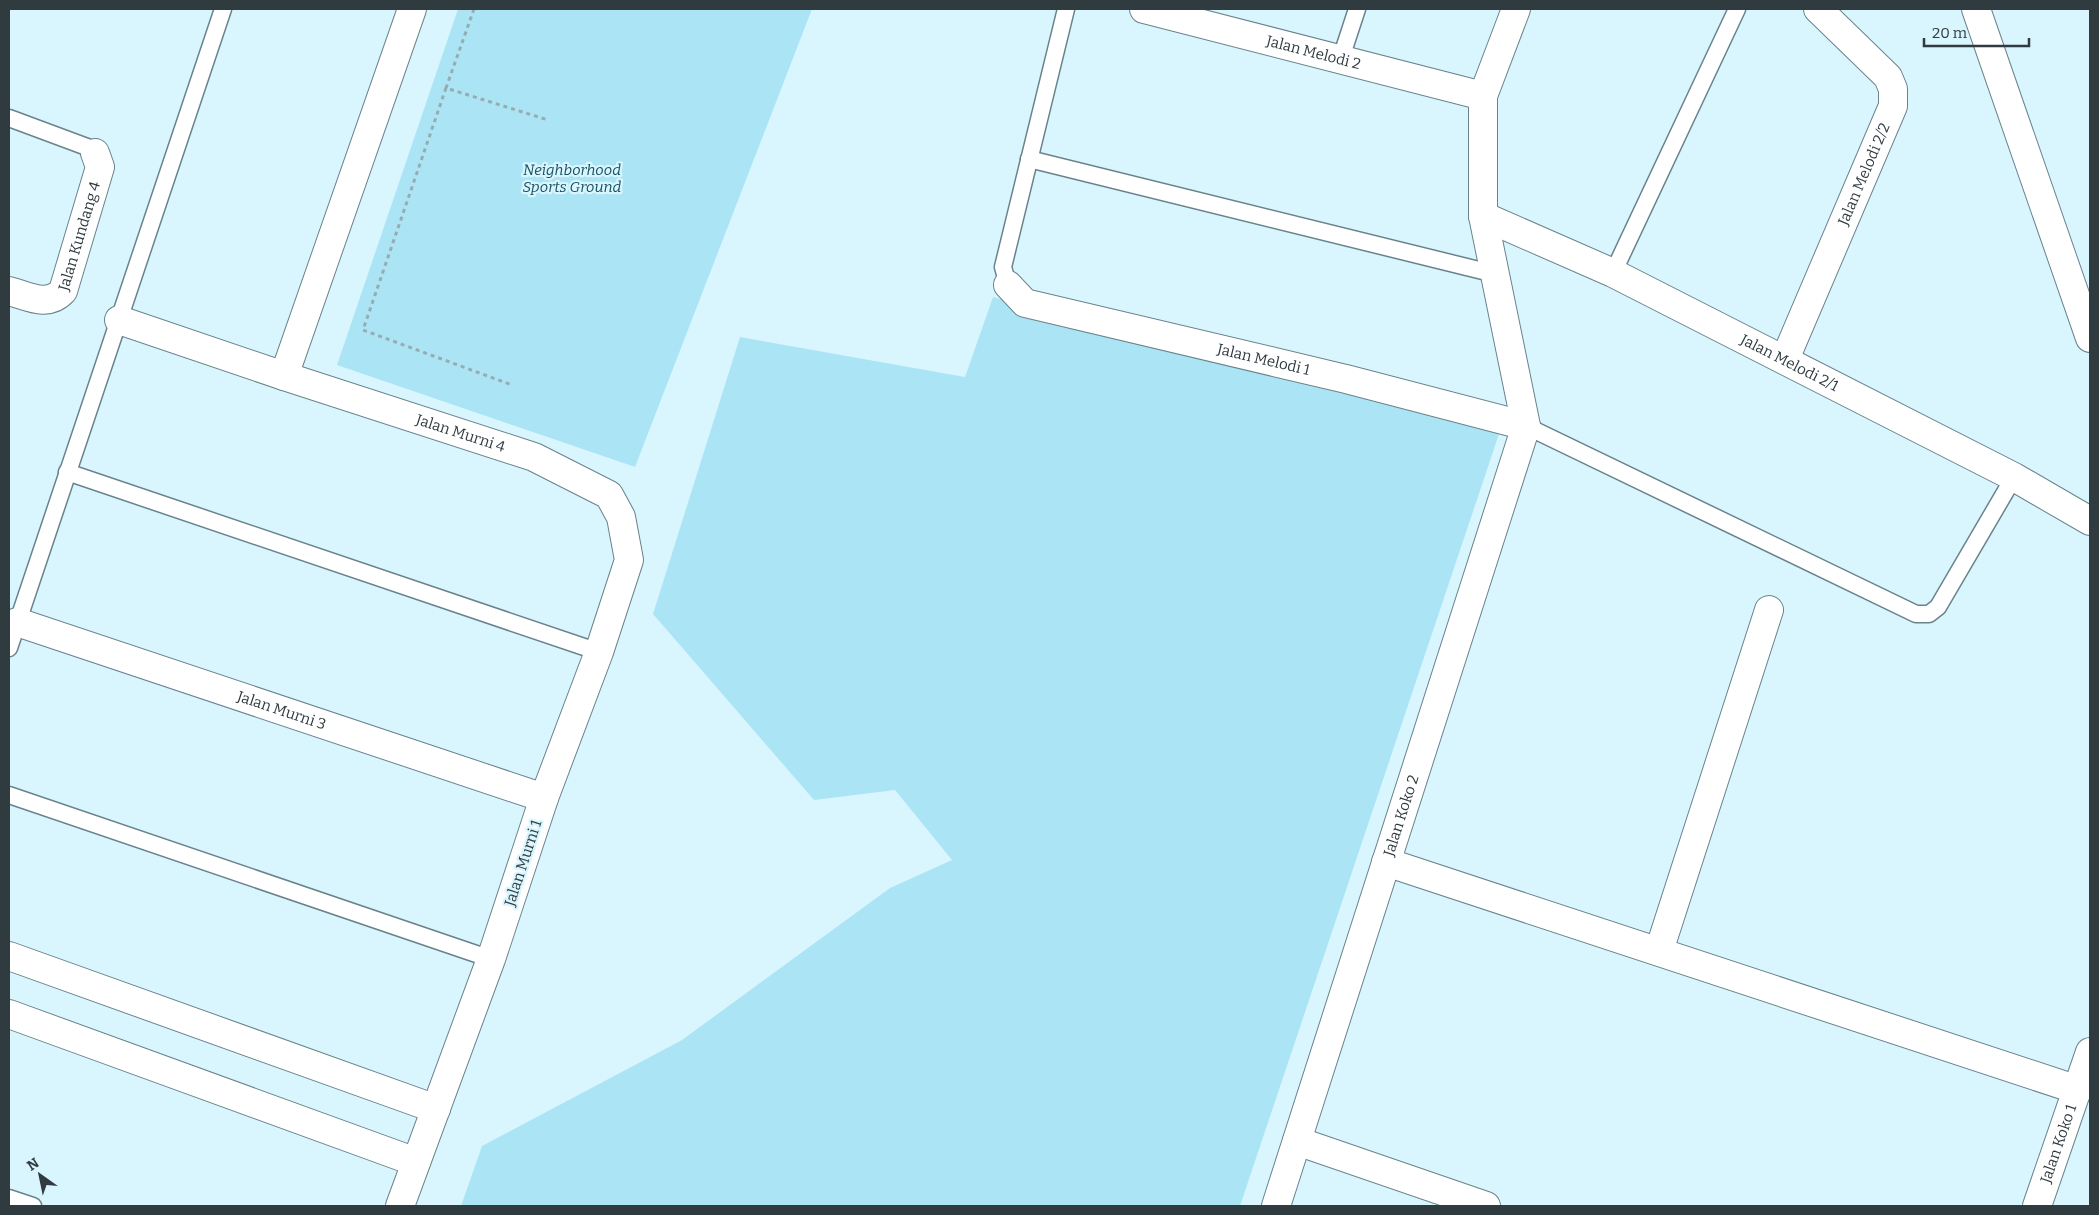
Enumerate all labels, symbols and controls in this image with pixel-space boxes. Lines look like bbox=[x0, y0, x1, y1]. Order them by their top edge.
scale bar bbox=[1924, 15, 2029, 47]
text: 20 m bbox=[1932, 24, 1968, 42]
street label: Jalan Melodi 2 bbox=[1264, 32, 1363, 73]
street label: Jalan Melodi 2/2 bbox=[1834, 120, 1894, 229]
park label: Neighborhood Sports Ground bbox=[523, 161, 622, 196]
street label: Jalan Kundang 4 bbox=[54, 179, 104, 294]
street label: Jalan Melodi 2/1 bbox=[1737, 330, 1841, 395]
street label: Jalan Melodi 1 bbox=[1215, 340, 1312, 379]
street label: Jalan Murni 4 bbox=[413, 410, 508, 456]
street label: Jalan Murni 3 bbox=[234, 687, 328, 734]
street label: Jalan Koko 2 bbox=[1379, 773, 1423, 859]
street label: Jalan Murni 1 bbox=[500, 818, 545, 909]
street label: Jalan Koko 1 bbox=[2036, 1102, 2080, 1186]
north arrow bbox=[15, 1150, 65, 1200]
text: N bbox=[24, 1154, 43, 1175]

